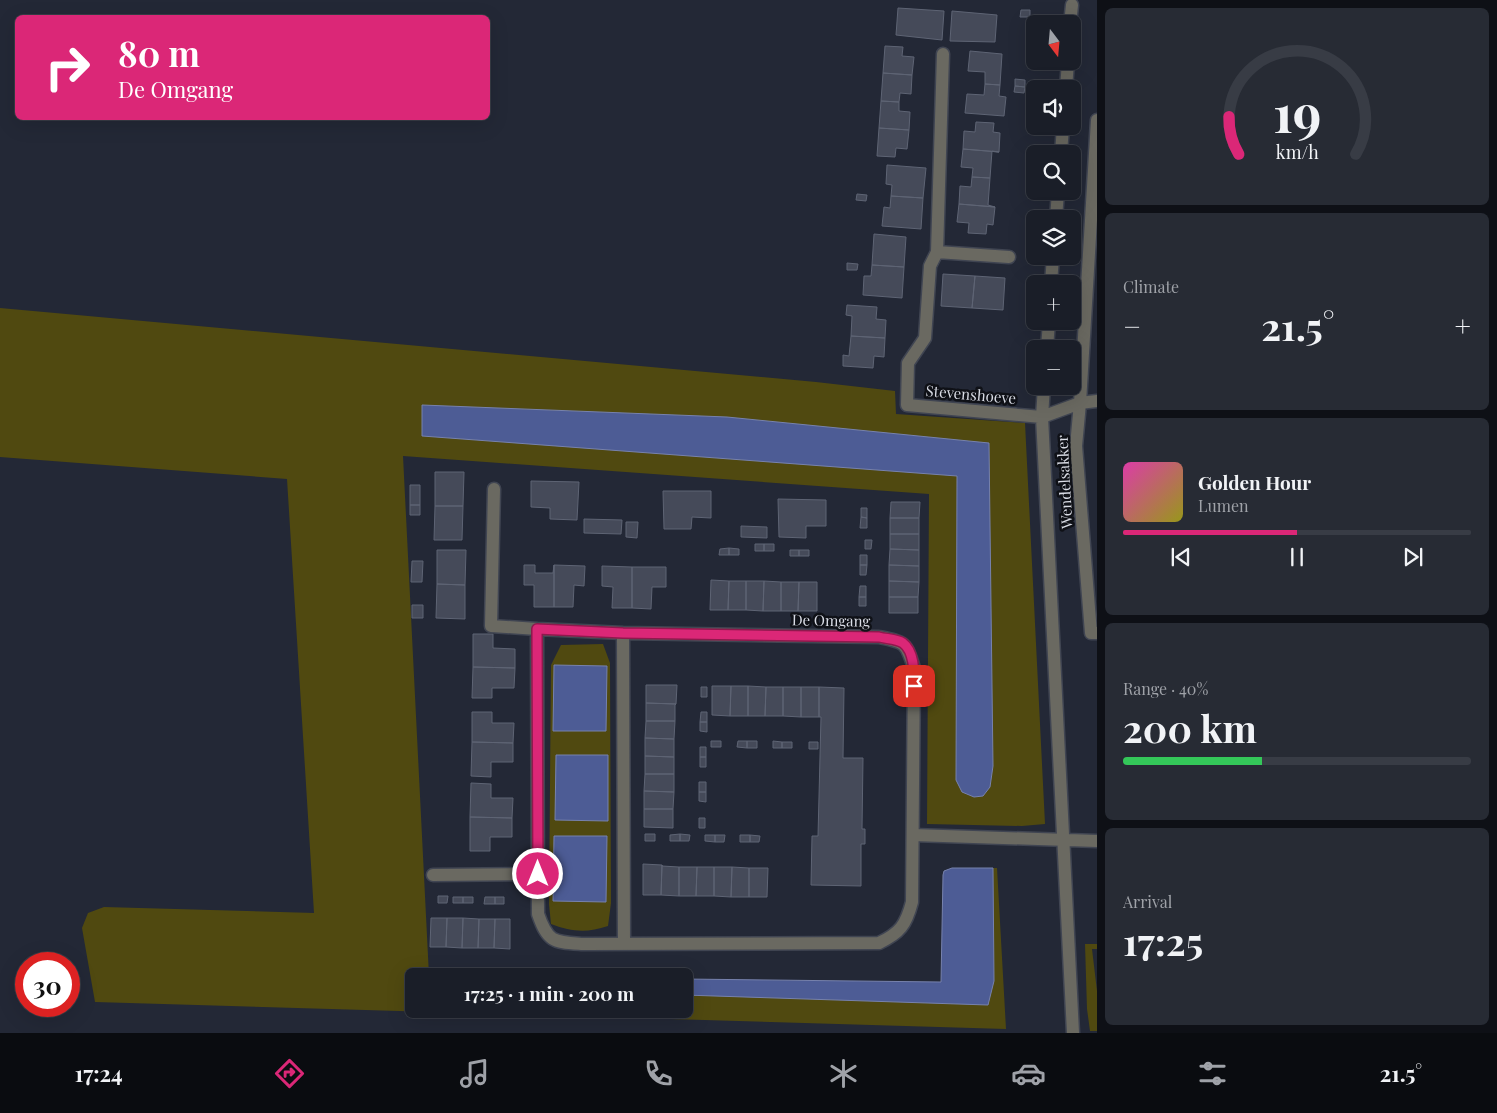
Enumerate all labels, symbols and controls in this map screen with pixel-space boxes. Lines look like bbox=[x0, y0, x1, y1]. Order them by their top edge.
north arrow bbox=[1026, 15, 1081, 70]
map controls bbox=[1026, 15, 1081, 395]
text: 80 m bbox=[118, 29, 200, 76]
icon: right bbox=[35, 35, 100, 100]
text: De Omgang bbox=[118, 74, 233, 104]
text: 19 bbox=[1273, 77, 1321, 146]
button: sound bbox=[1026, 80, 1081, 135]
text: km/h bbox=[1276, 140, 1319, 163]
button: search bbox=[1026, 145, 1081, 200]
button: layers bbox=[1026, 210, 1081, 265]
button: + bbox=[1026, 275, 1081, 330]
text: Climate bbox=[1123, 276, 1179, 297]
text: 21.5° bbox=[1261, 300, 1334, 351]
text: − bbox=[1123, 307, 1141, 344]
text: + bbox=[1455, 307, 1471, 344]
button: − bbox=[1026, 340, 1081, 395]
street label: Stevenshoeve bbox=[925, 380, 1017, 408]
street label: Wendelsakker bbox=[1052, 434, 1076, 530]
text: Golden Hour bbox=[1198, 469, 1311, 495]
text: Lumen bbox=[1198, 495, 1249, 516]
icon: previous bbox=[1167, 543, 1195, 571]
icon: pause bbox=[1283, 543, 1311, 571]
icon: next bbox=[1399, 543, 1427, 571]
street label: De Omgang bbox=[792, 609, 870, 631]
pin bbox=[893, 665, 935, 707]
icon: arrive bbox=[900, 672, 928, 700]
text: Range · 40% bbox=[1123, 678, 1208, 699]
text: 200 km bbox=[1123, 702, 1257, 753]
position arrow bbox=[511, 847, 563, 899]
text: Arrival bbox=[1123, 891, 1172, 912]
text: 17:25 bbox=[1123, 915, 1203, 966]
speed limit sign: 30 bbox=[15, 952, 80, 1017]
text: 17:25 · 1 min · 200 m bbox=[464, 980, 634, 1006]
icon: directions bbox=[272, 1056, 307, 1091]
icon: music bbox=[457, 1056, 492, 1091]
icon: phone bbox=[641, 1056, 676, 1091]
icon: climate bbox=[826, 1056, 861, 1091]
icon: car bbox=[1011, 1056, 1046, 1091]
icon: filters bbox=[1195, 1056, 1230, 1091]
text: 17:24 bbox=[75, 1058, 123, 1088]
text: 21.5° bbox=[1380, 1058, 1422, 1088]

